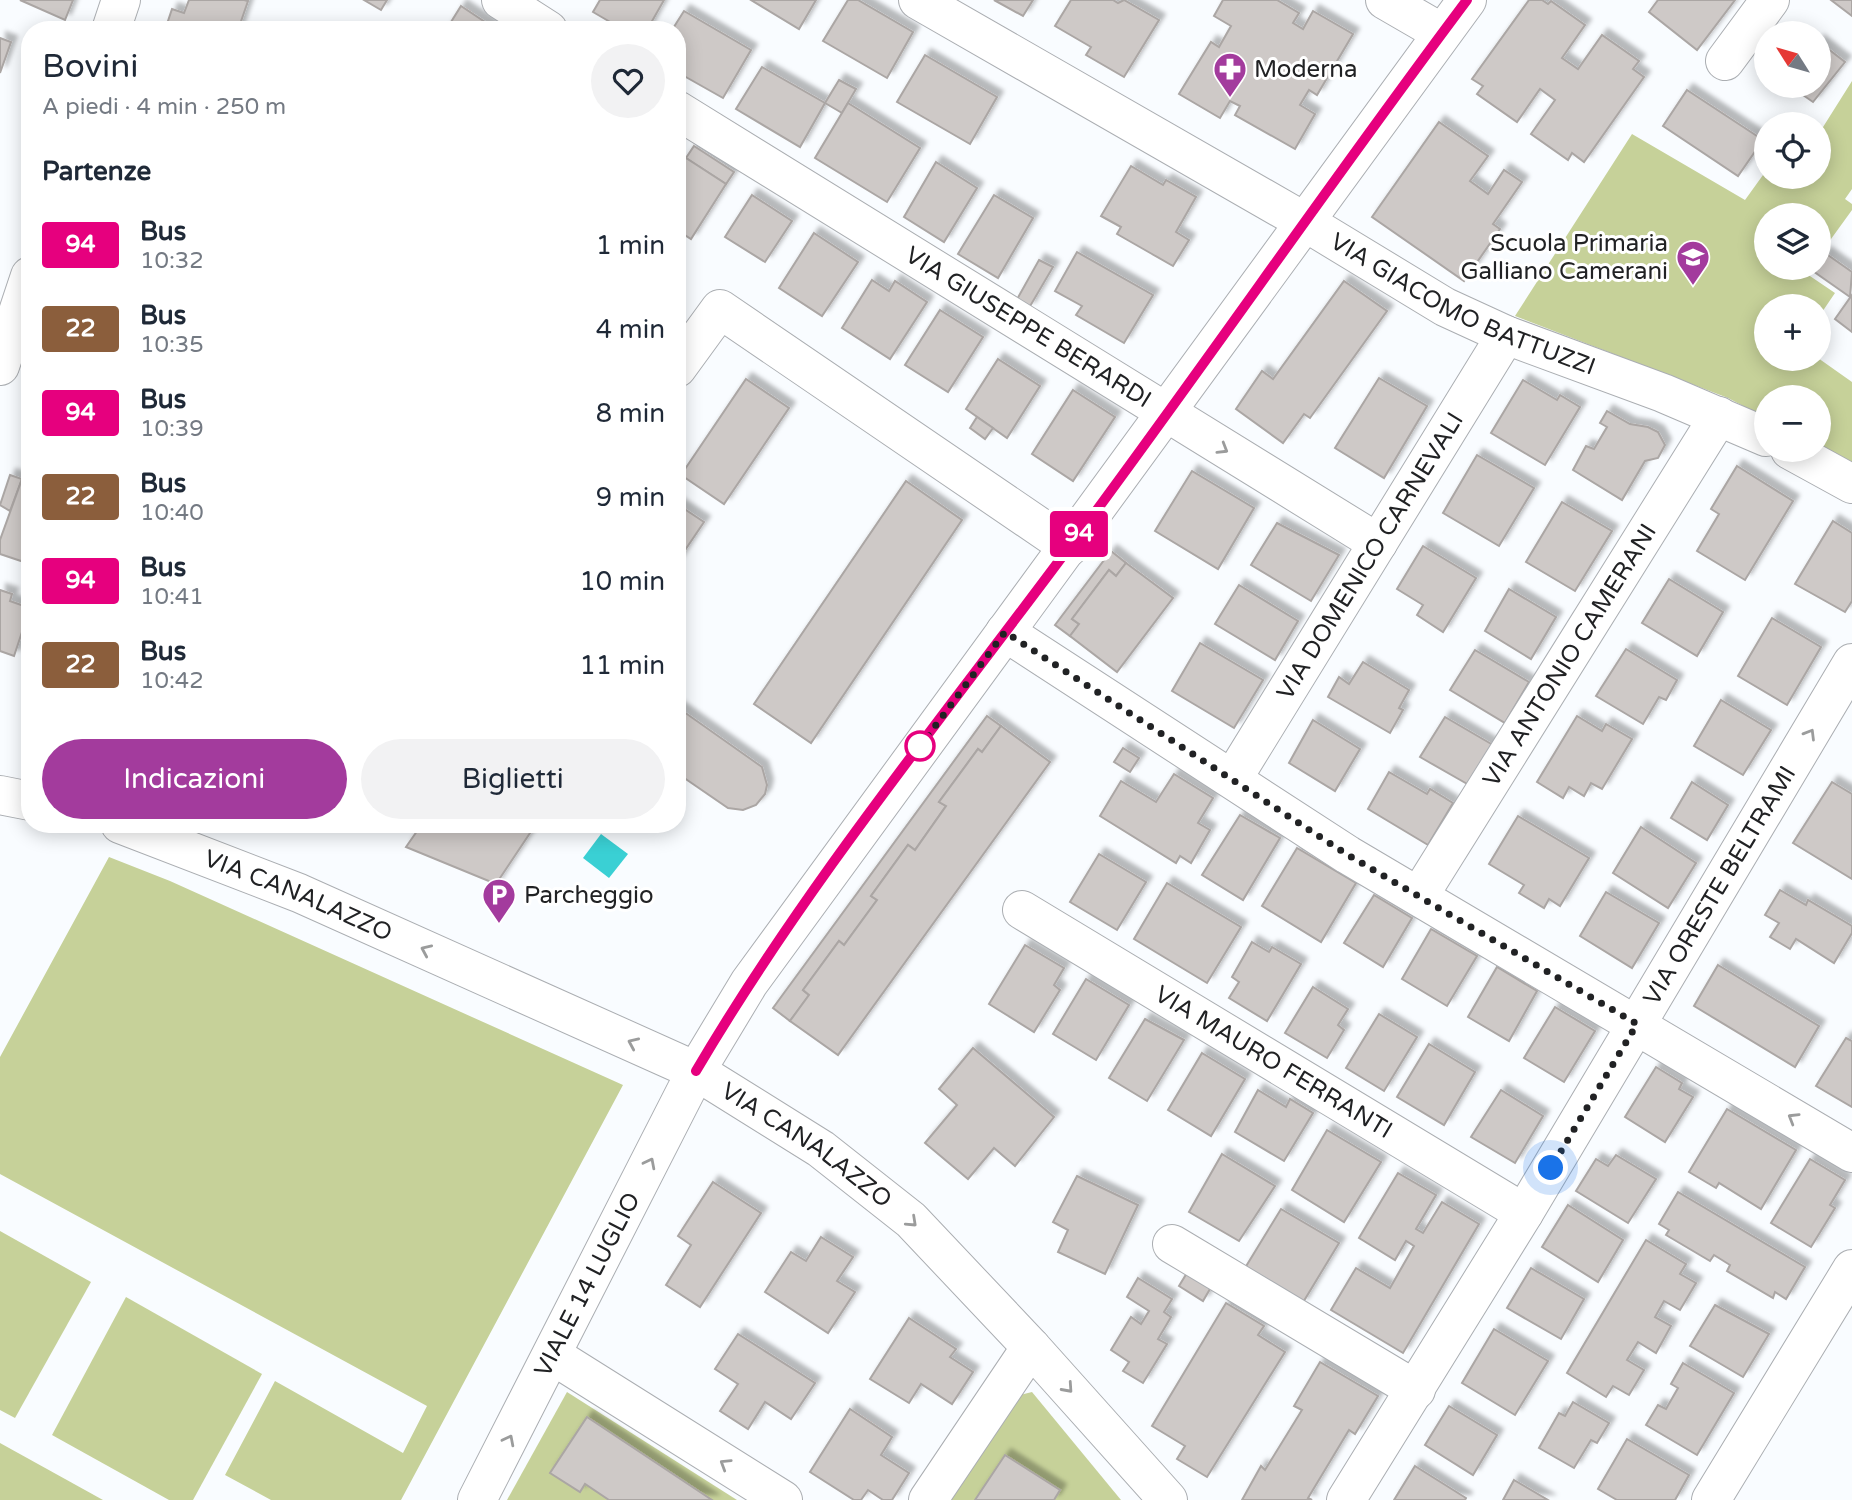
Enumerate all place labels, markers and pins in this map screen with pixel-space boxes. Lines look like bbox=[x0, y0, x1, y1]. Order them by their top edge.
pharmacy icon: Moderna bbox=[1211, 50, 1249, 99]
place label: Moderna bbox=[1254, 55, 1357, 84]
place label: Scuola Primaria Galliano Camerani bbox=[1460, 229, 1668, 286]
school or university icon: Scuola Primaria Galliano Camerani bbox=[1674, 238, 1712, 287]
unlabelled marker bbox=[905, 731, 935, 761]
parking icon: Parcheggio bbox=[480, 876, 518, 925]
place label: Parcheggio bbox=[524, 881, 654, 910]

